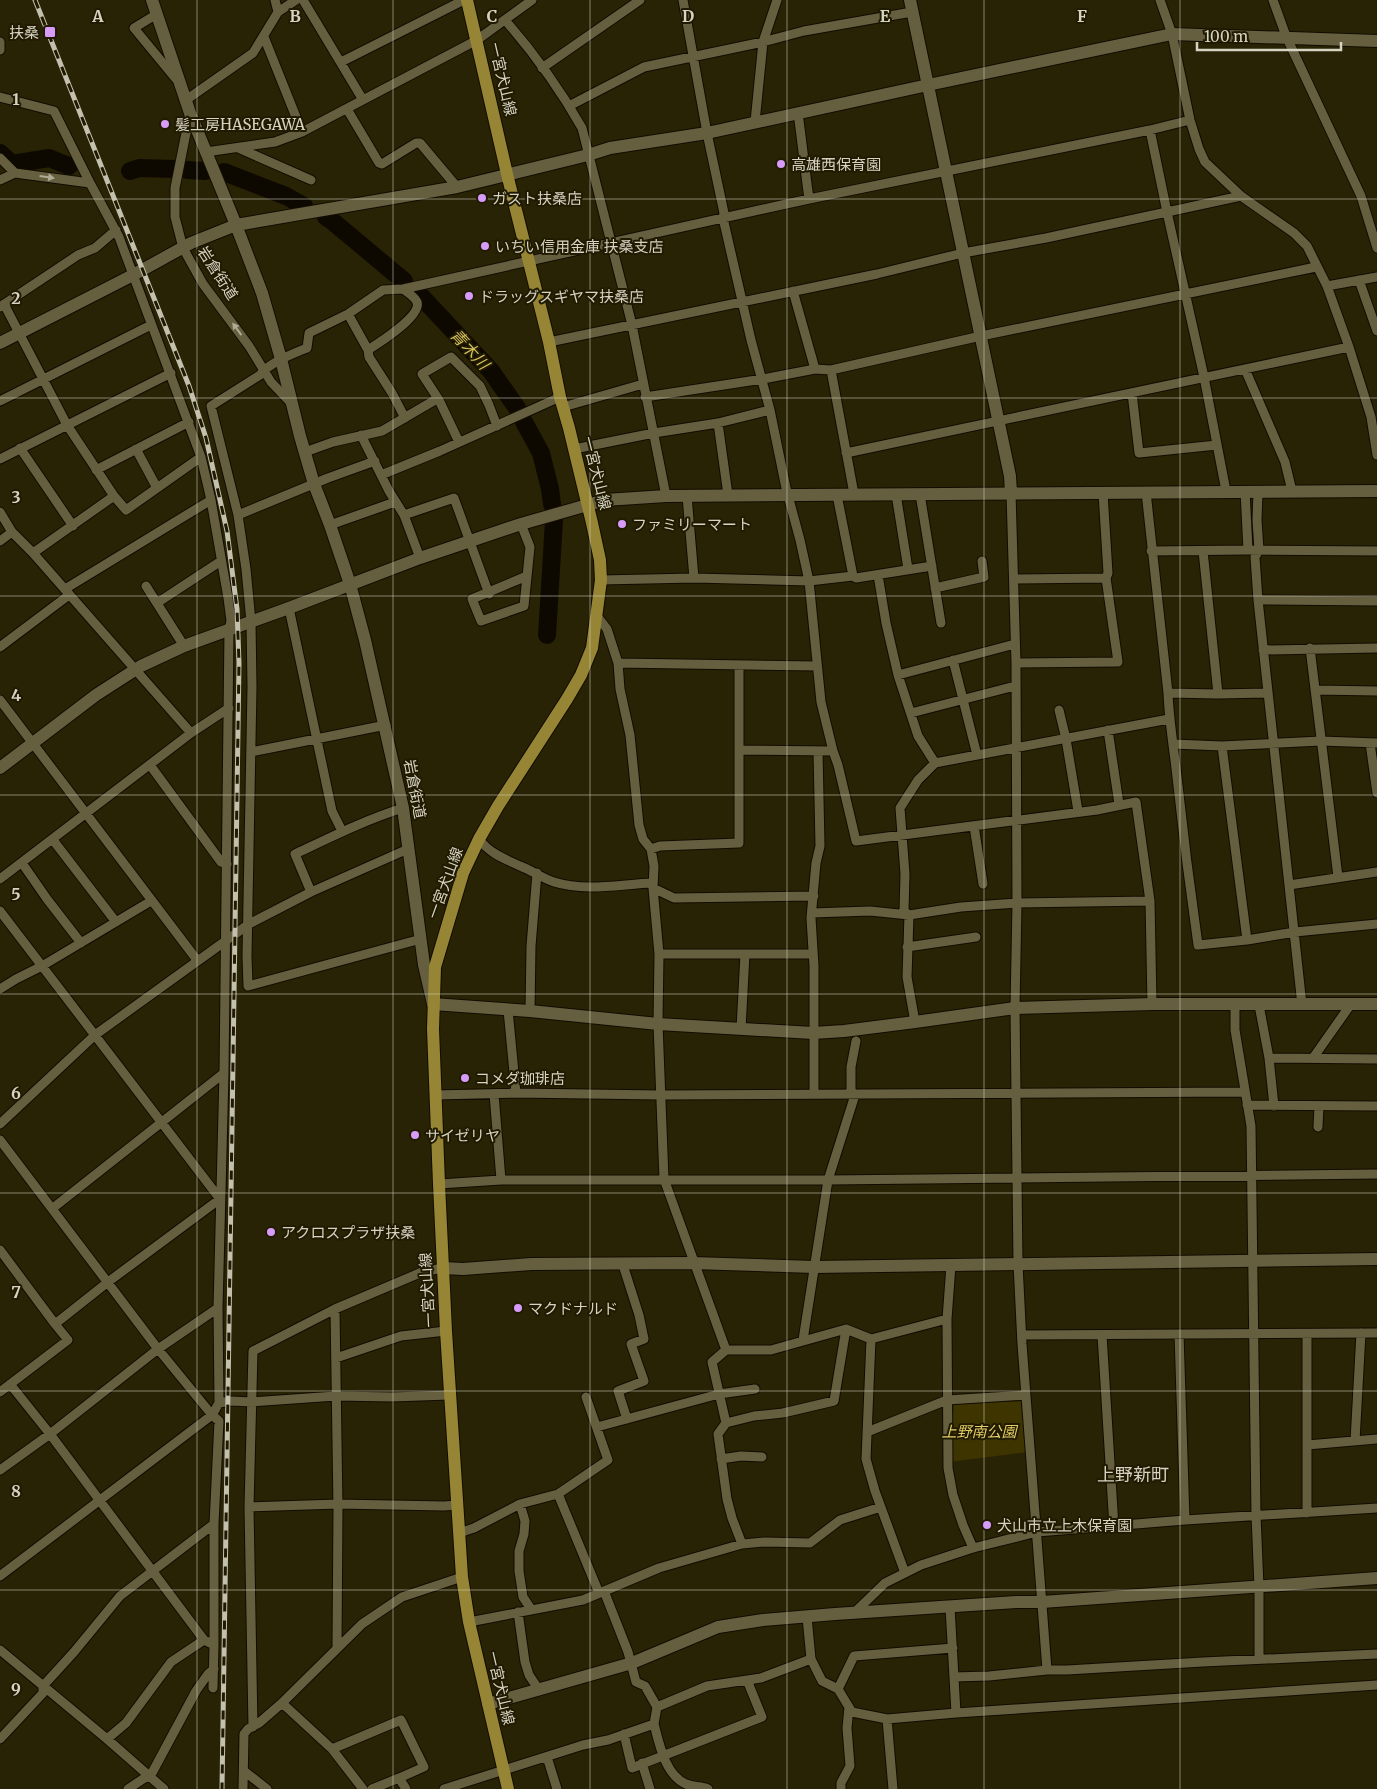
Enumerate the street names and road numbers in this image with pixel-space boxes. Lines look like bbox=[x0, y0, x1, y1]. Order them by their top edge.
street label: 一宮犬山線 bbox=[485, 40, 521, 118]
street label: 岩倉街道 bbox=[194, 243, 242, 303]
street label: 一宮犬山線 bbox=[579, 434, 615, 512]
street label: 岩倉街道 bbox=[400, 758, 430, 820]
street label: 一宮犬山線 bbox=[423, 845, 467, 921]
street label: 一宮犬山線 bbox=[416, 1252, 438, 1328]
street label: 一宮犬山線 bbox=[483, 1649, 519, 1727]

